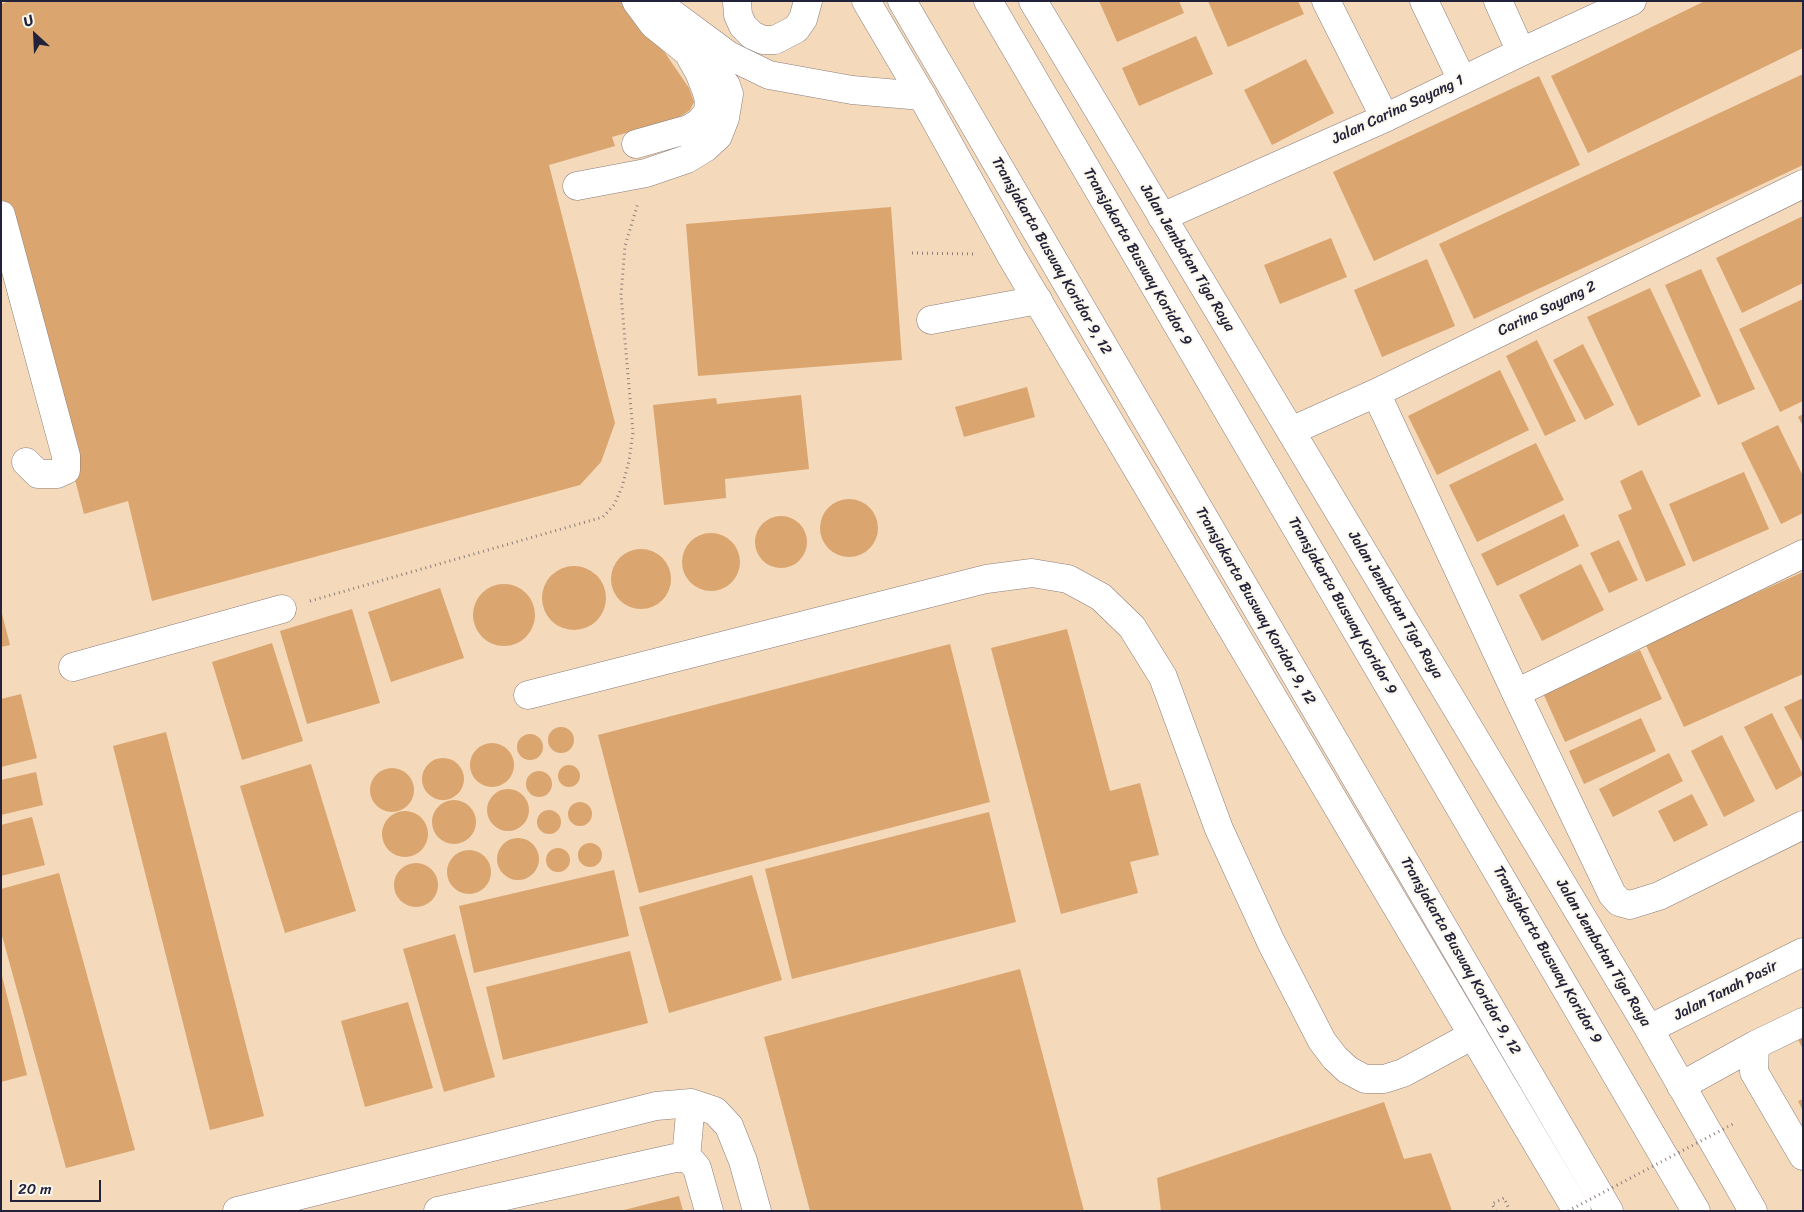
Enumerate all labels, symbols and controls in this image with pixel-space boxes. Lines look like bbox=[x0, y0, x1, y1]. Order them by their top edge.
text: U bbox=[19, 8, 38, 34]
north arrow bbox=[10, 10, 60, 60]
street label: Jalan Carina Sayang 1 bbox=[1329, 72, 1467, 148]
street label: Transjakarta Busway Koridor 9, 12 bbox=[987, 154, 1115, 358]
street label: Transjakarta Busway Koridor 9 bbox=[1079, 165, 1195, 349]
street label: Jalan Jembatan Tiga Raya bbox=[1136, 181, 1238, 335]
street label: Carina Sayang 2 bbox=[1495, 277, 1599, 341]
street label: Transjakarta Busway Koridor 9, 12 bbox=[1191, 504, 1319, 708]
street label: Transjakarta Busway Koridor 9 bbox=[1284, 514, 1400, 698]
street label: Jalan Jembatan Tiga Raya bbox=[1344, 528, 1446, 682]
street label: Transjakarta Busway Koridor 9, 12 bbox=[1396, 854, 1524, 1058]
street label: Transjakarta Busway Koridor 9 bbox=[1489, 863, 1605, 1047]
street label: Jalan Jembatan Tiga Raya bbox=[1552, 876, 1654, 1030]
street label: Jalan Tanah Pasir bbox=[1671, 957, 1781, 1025]
scale bar bbox=[12, 1170, 104, 1202]
text: 20 m bbox=[18, 1176, 52, 1202]

